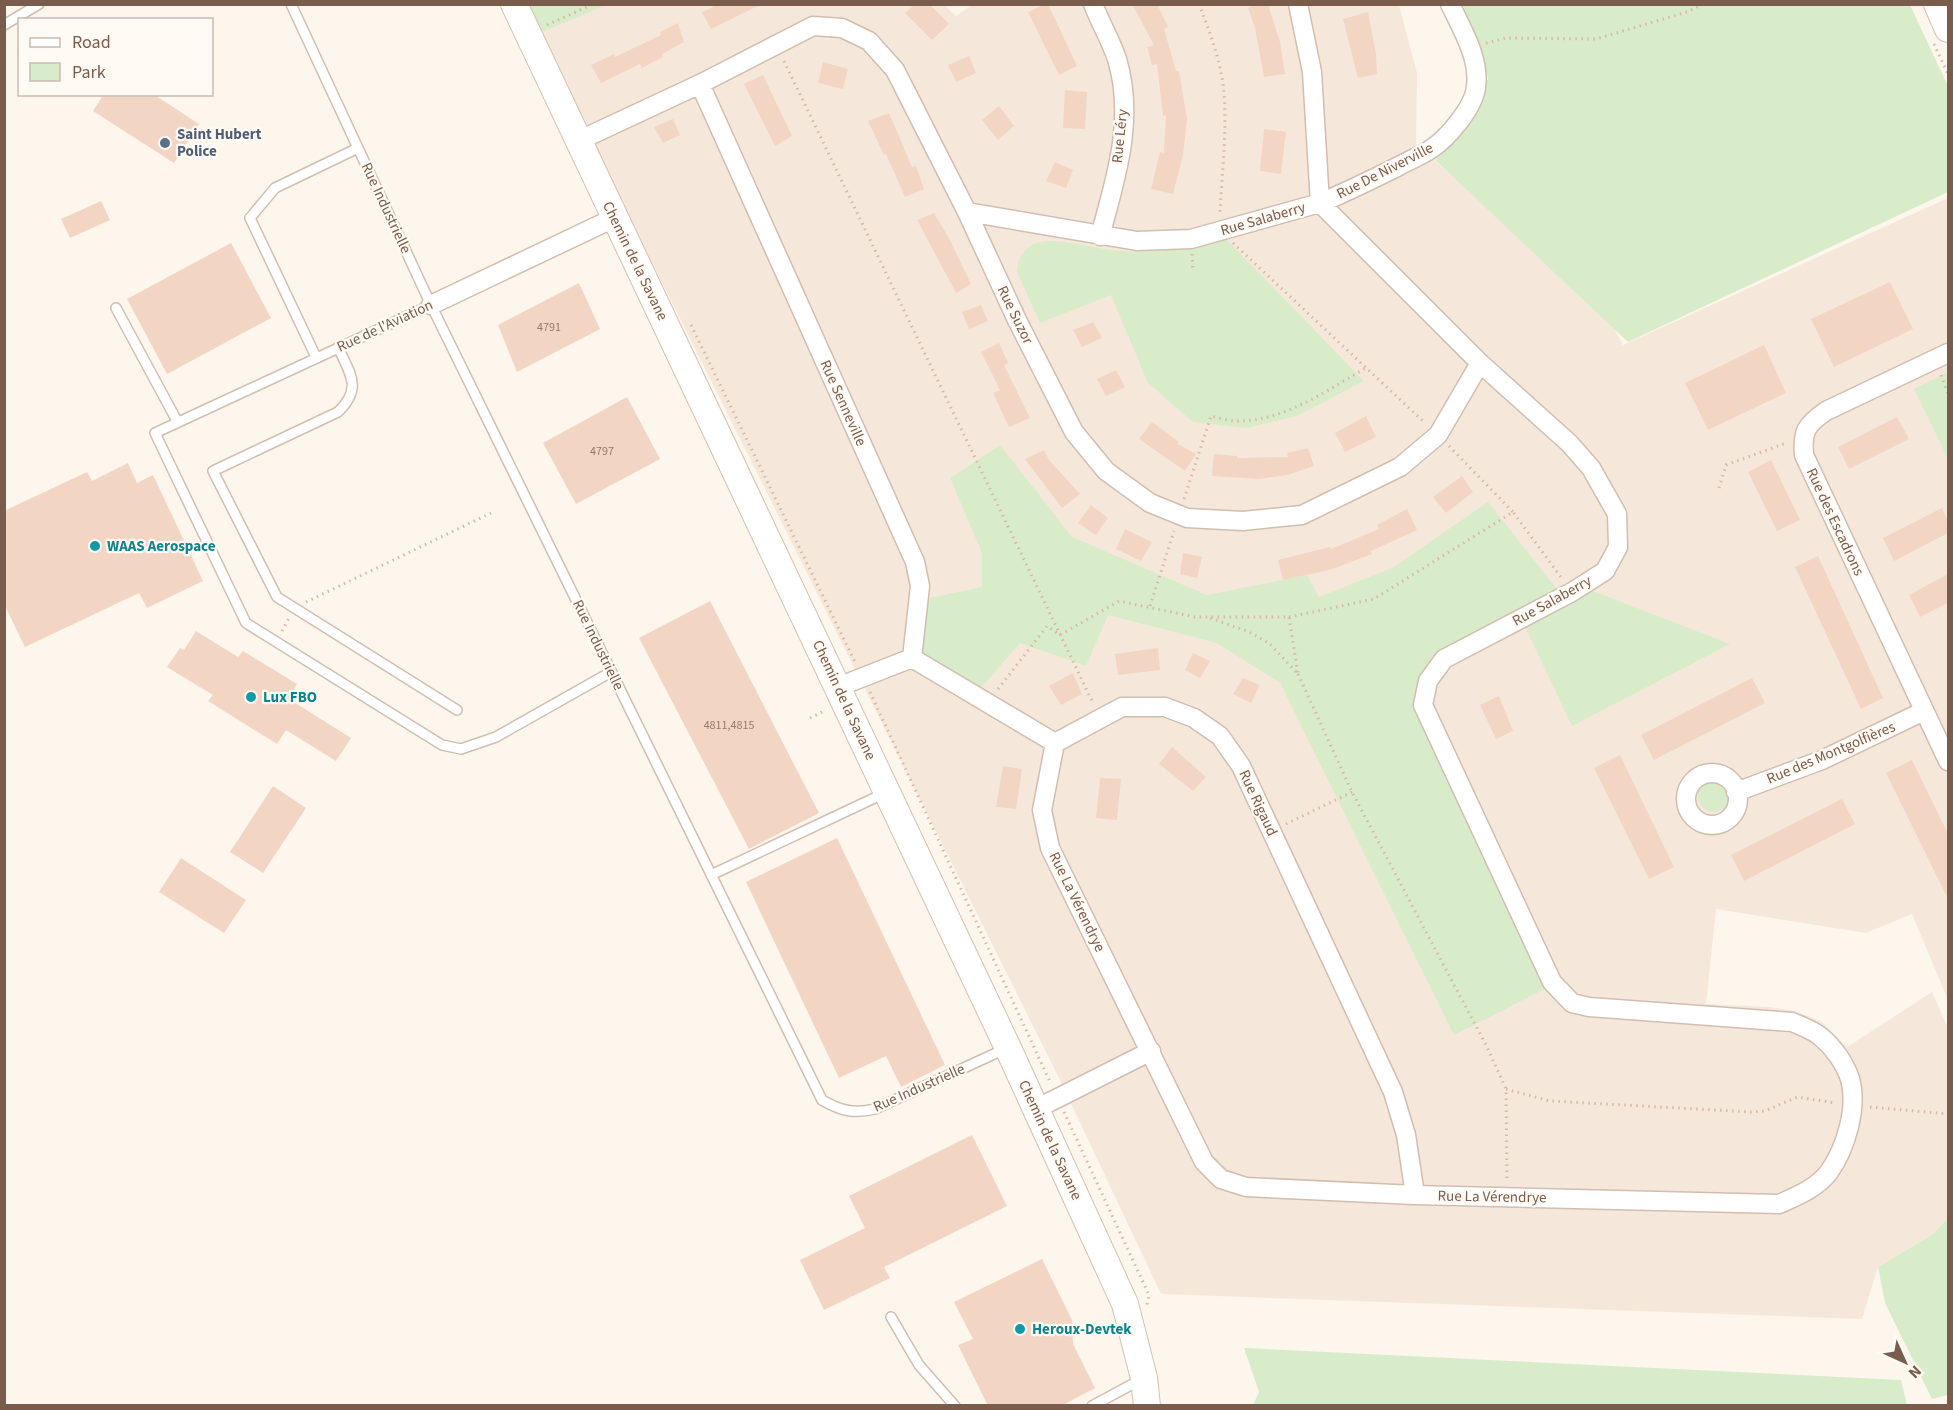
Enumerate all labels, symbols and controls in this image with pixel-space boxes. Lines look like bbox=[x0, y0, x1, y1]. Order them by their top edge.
legend bbox=[18, 18, 213, 96]
text: Road bbox=[72, 30, 111, 55]
text: Park bbox=[72, 60, 106, 85]
street label: Rue Léry bbox=[1107, 108, 1133, 164]
place label: Saint Hubert Police bbox=[177, 124, 262, 162]
marker: Saint Hubert Police bbox=[158, 136, 172, 150]
street label: Rue De Niverville bbox=[1333, 138, 1437, 204]
street label: Rue Industrielle bbox=[356, 159, 416, 257]
street label: Rue Salaberry bbox=[1218, 197, 1308, 241]
street label: Chemin de la Savane bbox=[597, 198, 673, 324]
street label: Rue Suzor bbox=[992, 282, 1039, 349]
street label: Rue de l'Aviation bbox=[334, 295, 436, 357]
house number: 4791 bbox=[537, 319, 561, 336]
street label: Rue Senneville bbox=[815, 357, 871, 449]
house number: 4797 bbox=[590, 443, 614, 460]
street label: Rue des Escadrons bbox=[1801, 465, 1869, 579]
place label: WAAS Aerospace bbox=[107, 536, 216, 557]
marker: WAAS Aerospace bbox=[88, 539, 102, 553]
street label: Rue Salaberry bbox=[1509, 571, 1595, 631]
street label: Rue Industrielle bbox=[567, 596, 629, 694]
street label: Chemin de la Savane bbox=[807, 637, 881, 763]
place label: Lux FBO bbox=[263, 687, 317, 708]
marker: Lux FBO bbox=[244, 690, 258, 704]
street label: Rue des Montgolfières bbox=[1763, 716, 1899, 790]
house number: 4811,4815 bbox=[704, 717, 754, 734]
street label: Rue Rigaud bbox=[1234, 767, 1282, 839]
street label: Rue La Vérendrye bbox=[1044, 848, 1110, 956]
street label: Rue Industrielle bbox=[870, 1058, 968, 1118]
street label: Chemin de la Savane bbox=[1013, 1077, 1087, 1203]
street label: Rue La Vérendrye bbox=[1437, 1186, 1547, 1208]
place label: Heroux-Devtek bbox=[1032, 1319, 1132, 1340]
marker: Heroux-Devtek bbox=[1013, 1322, 1027, 1336]
north arrow bbox=[1875, 1332, 1935, 1392]
text: N bbox=[1903, 1360, 1926, 1383]

